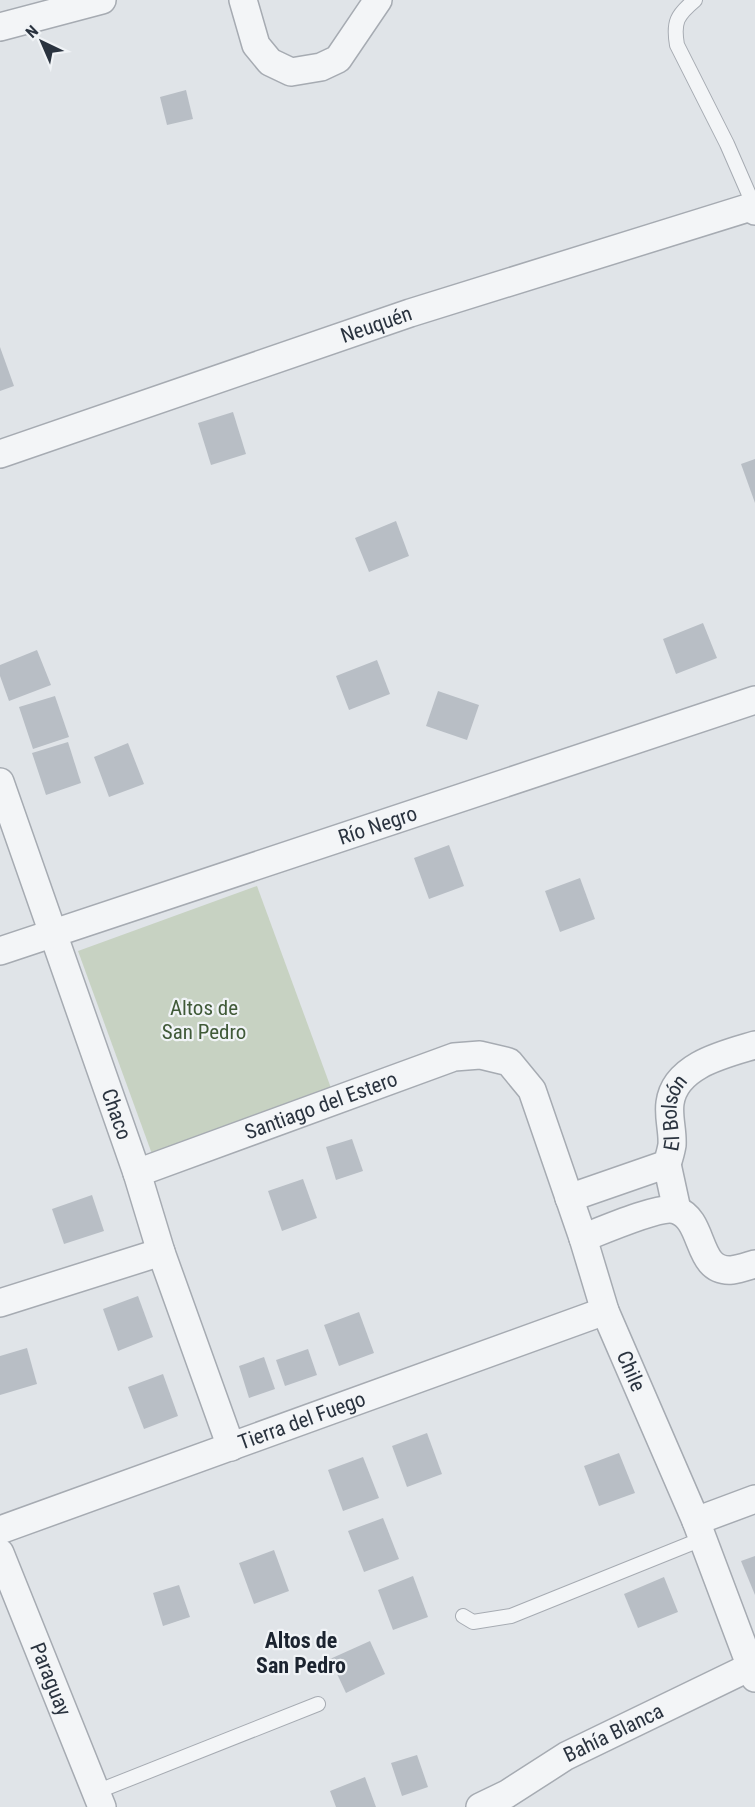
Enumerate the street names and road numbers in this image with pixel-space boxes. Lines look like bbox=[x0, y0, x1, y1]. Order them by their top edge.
street label: Neuquén bbox=[338, 301, 415, 348]
street label: Río Negro bbox=[335, 801, 420, 850]
street label: Santiago del Estero bbox=[241, 1067, 401, 1145]
street label: El Bolsón bbox=[657, 1070, 692, 1153]
street label: Chaco bbox=[96, 1086, 136, 1143]
street label: Chile bbox=[612, 1347, 650, 1395]
street label: Tierra del Fuego bbox=[235, 1387, 369, 1455]
street label: Paraguay bbox=[25, 1639, 76, 1720]
street label: Bahía Blanca bbox=[560, 1699, 667, 1767]

